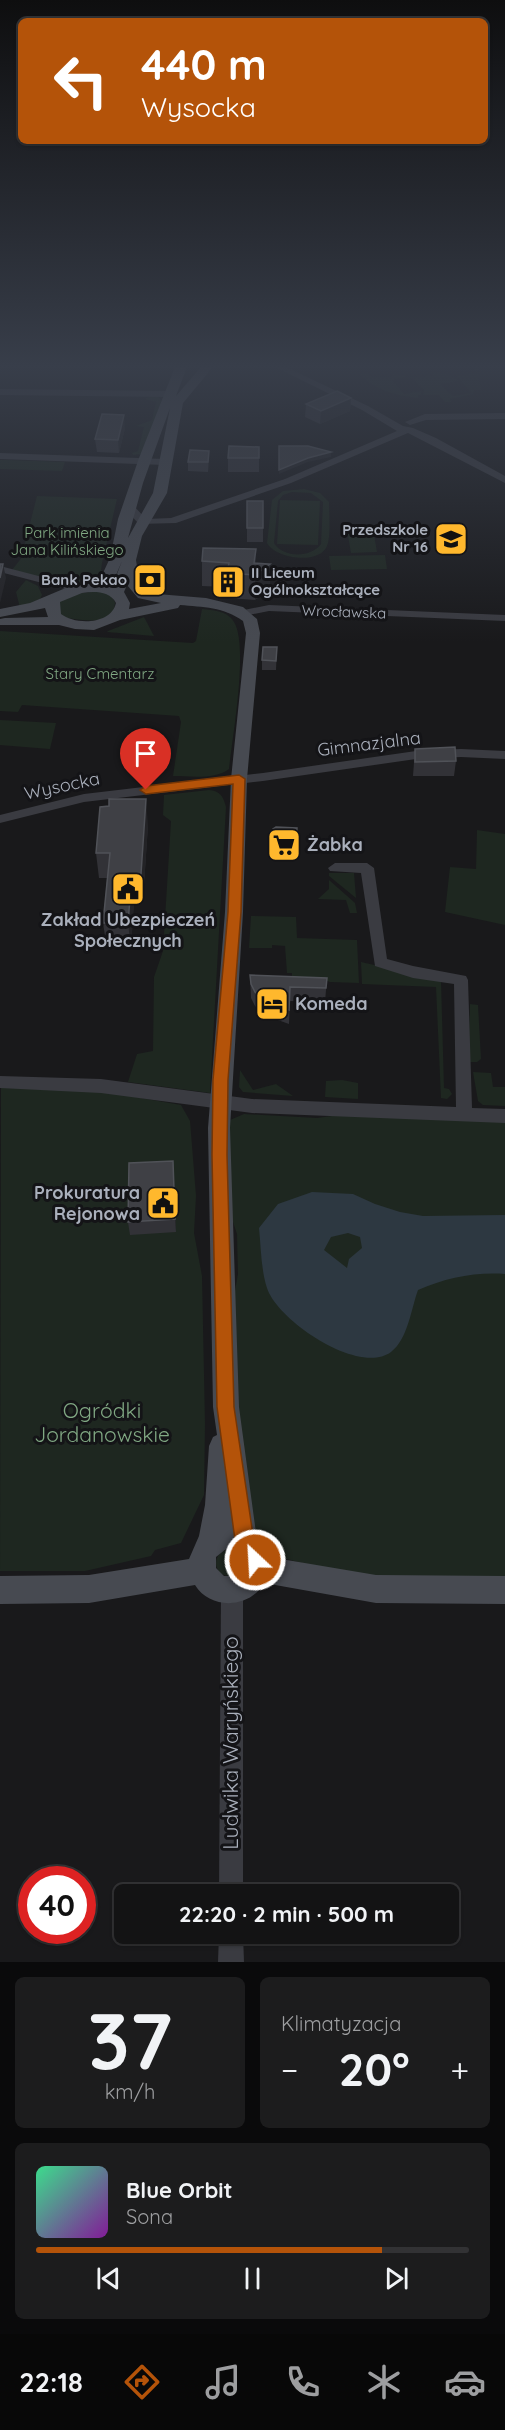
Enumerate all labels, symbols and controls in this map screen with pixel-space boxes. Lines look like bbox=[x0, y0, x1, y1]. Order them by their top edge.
text: 440 m bbox=[141, 38, 267, 91]
icon: left bbox=[42, 42, 120, 120]
text: Wysocka bbox=[141, 90, 256, 124]
place label: Przedszkole Nr 16 bbox=[342, 520, 428, 556]
school or university icon: Przedszkole Nr 16 bbox=[433, 521, 469, 557]
park label: Park imienia Jana Kilińskiego bbox=[11, 523, 123, 559]
bank icon: Bank Pekao bbox=[132, 562, 168, 598]
place label: II Liceum Ogólnokształcące bbox=[251, 563, 380, 599]
building icon: II Liceum Ogólnokształcące bbox=[210, 564, 246, 600]
place label: Bank Pekao bbox=[41, 570, 127, 589]
street label: Wrocławska bbox=[301, 601, 387, 622]
park label: Stary Cmentarz bbox=[46, 664, 154, 683]
street label: Gimnazjalna bbox=[316, 726, 422, 761]
pin bbox=[120, 728, 171, 790]
icon: arrive bbox=[129, 737, 162, 770]
street label: Wysocka bbox=[22, 766, 102, 805]
supermarket icon: Żabka bbox=[266, 827, 302, 863]
place label: Żabka bbox=[307, 833, 363, 856]
public building icon: Zakład Ubezpieczeń Społecznych bbox=[110, 871, 146, 907]
place label: Zakład Ubezpieczeń Społecznych bbox=[41, 908, 215, 952]
hotel icon: Komeda bbox=[254, 986, 290, 1022]
place label: Komeda bbox=[295, 992, 367, 1015]
place label: Prokuratura Rejonowa bbox=[34, 1181, 140, 1225]
public building icon: Prokuratura Rejonowa bbox=[145, 1185, 181, 1221]
park label: Ogródki Jordanowskie bbox=[34, 1397, 170, 1447]
position arrow bbox=[223, 1528, 287, 1592]
street label: Ludwika Waryńskiego bbox=[217, 1636, 243, 1850]
speed limit sign: 40 bbox=[18, 1866, 96, 1944]
text: 22:20 · 2 min · 500 m bbox=[179, 1900, 394, 1928]
text: 37 bbox=[88, 1991, 172, 2089]
text: Klimatyzacja bbox=[281, 2011, 401, 2036]
text: 20° bbox=[339, 2041, 410, 2097]
text: − bbox=[281, 2049, 298, 2090]
text: + bbox=[450, 2049, 469, 2090]
text: km/h bbox=[105, 2079, 155, 2104]
text: Blue Orbit bbox=[126, 2176, 232, 2204]
text: Sona bbox=[126, 2204, 173, 2229]
icon: previous bbox=[92, 2262, 125, 2295]
icon: pause bbox=[236, 2262, 269, 2295]
icon: next bbox=[380, 2262, 413, 2295]
icon: directions bbox=[121, 2361, 163, 2403]
icon: music bbox=[202, 2361, 244, 2403]
icon: phone bbox=[282, 2361, 324, 2403]
icon: climate bbox=[363, 2361, 405, 2403]
icon: car bbox=[444, 2361, 486, 2403]
text: 22:18 bbox=[19, 2365, 83, 2399]

